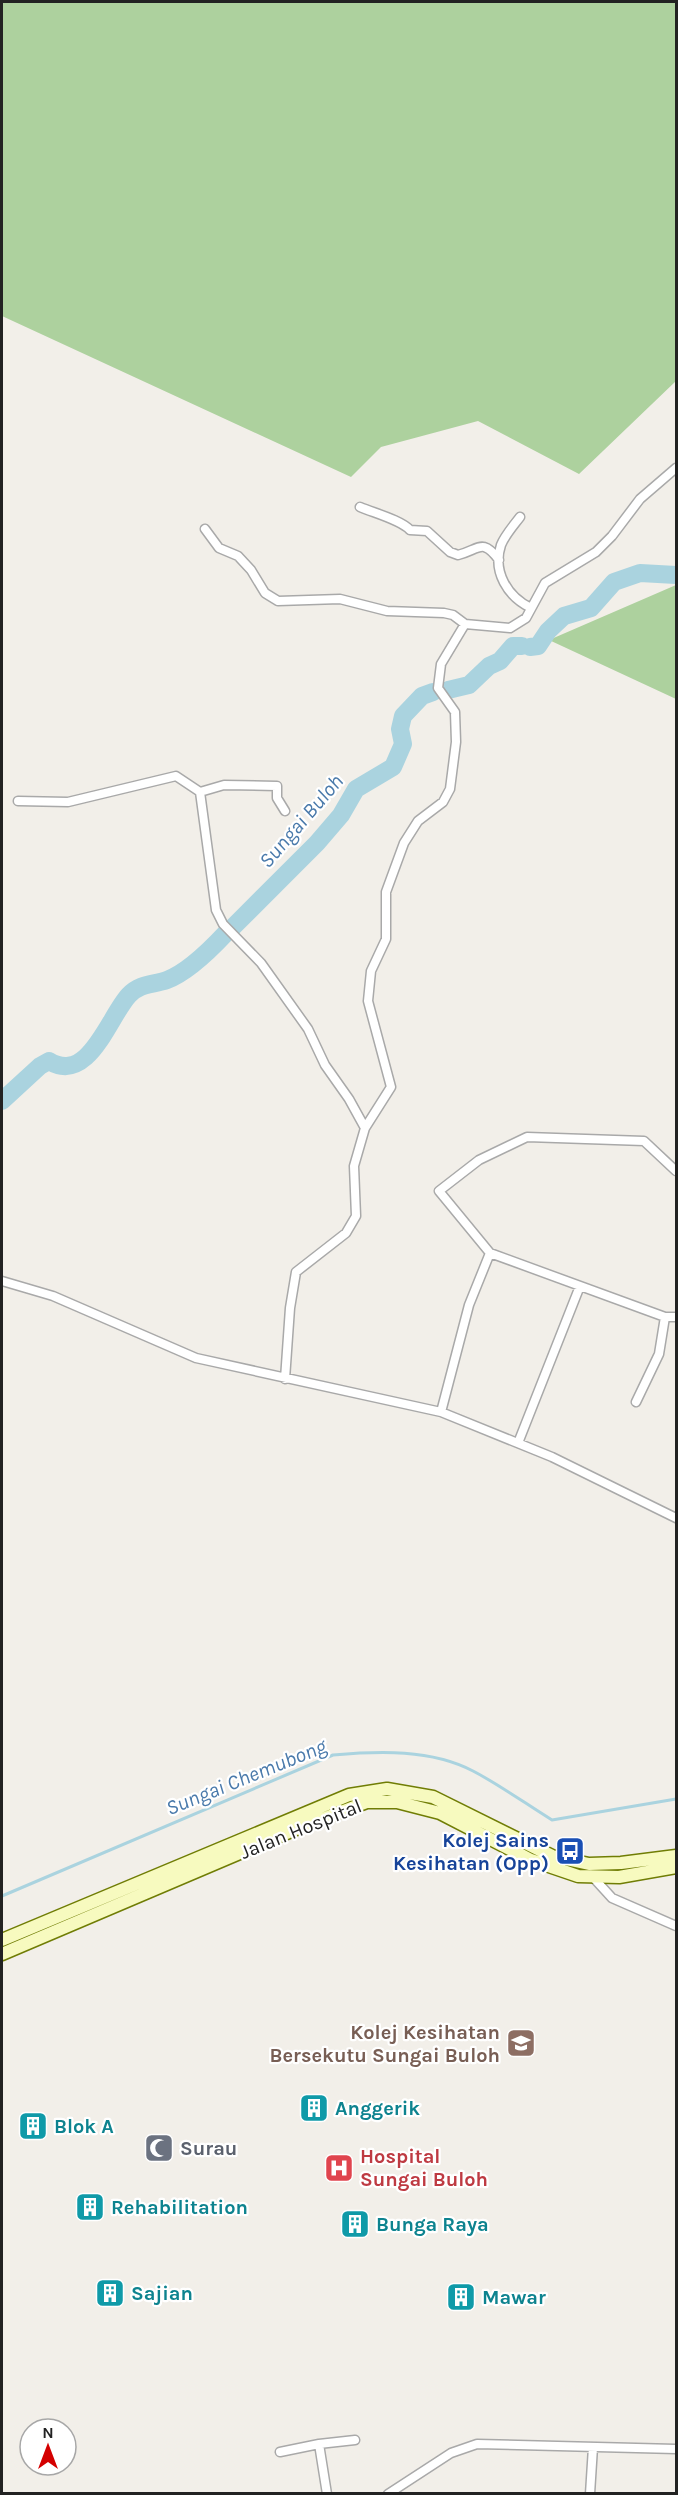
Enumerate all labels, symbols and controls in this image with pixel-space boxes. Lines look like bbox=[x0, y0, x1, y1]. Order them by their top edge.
water label: Sungai Buloh bbox=[254, 769, 348, 873]
water label: Sungai Chemubong bbox=[162, 1733, 331, 1820]
street label: Jalan Hospital bbox=[237, 1794, 365, 1864]
place label: Kolej Sains Kesihatan (Opp) bbox=[393, 1829, 549, 1875]
bus stop icon: Kolej Sains Kesihatan (Opp) bbox=[554, 1835, 586, 1867]
place label: Kolej Kesihatan Bersekutu Sungai Buloh bbox=[270, 2021, 500, 2067]
school or university icon: Kolej Kesihatan Bersekutu Sungai Buloh bbox=[505, 2027, 537, 2059]
building icon: Anggerik bbox=[298, 2092, 330, 2124]
place label: Anggerik bbox=[335, 2097, 420, 2120]
building icon: Blok A bbox=[17, 2110, 49, 2142]
place label: Blok A bbox=[54, 2115, 114, 2138]
mosque icon: Surau bbox=[143, 2132, 175, 2164]
place label: Surau bbox=[180, 2137, 237, 2160]
place label: Hospital Sungai Buloh bbox=[360, 2145, 488, 2191]
hospital icon: Hospital Sungai Buloh bbox=[323, 2152, 355, 2184]
building icon: Rehabilitation bbox=[74, 2191, 106, 2223]
place label: Rehabilitation bbox=[111, 2196, 248, 2219]
building icon: Bunga Raya bbox=[339, 2208, 371, 2240]
place label: Bunga Raya bbox=[376, 2213, 489, 2236]
building icon: Sajian bbox=[94, 2277, 126, 2309]
building icon: Mawar bbox=[445, 2281, 477, 2313]
place label: Sajian bbox=[131, 2282, 193, 2305]
place label: Mawar bbox=[482, 2286, 546, 2309]
north arrow bbox=[18, 2417, 78, 2477]
text: N bbox=[42, 2423, 54, 2442]

